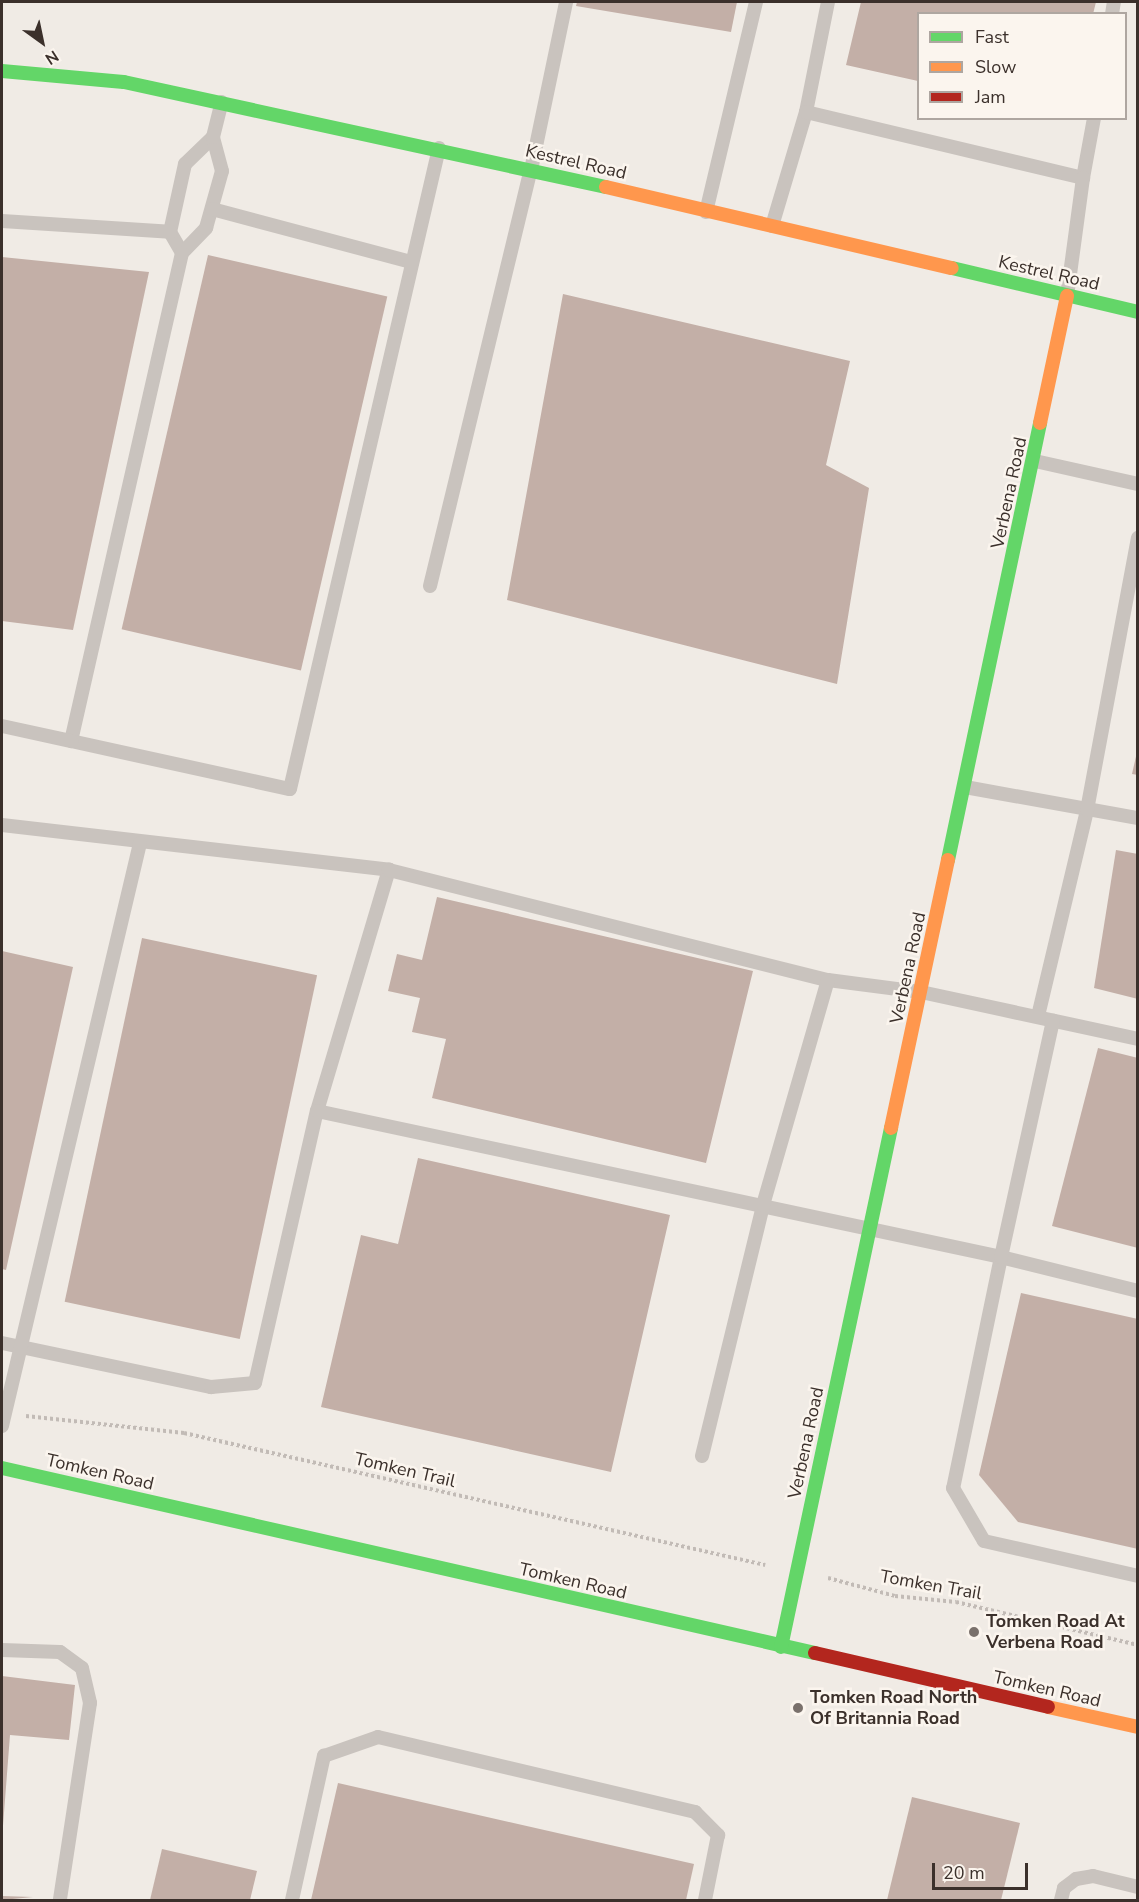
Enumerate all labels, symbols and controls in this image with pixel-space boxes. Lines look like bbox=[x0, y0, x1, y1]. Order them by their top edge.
north arrow bbox=[12, 12, 72, 72]
legend bbox=[917, 12, 1127, 120]
text: Fast bbox=[975, 25, 1009, 49]
text: N bbox=[41, 45, 63, 70]
text: Slow bbox=[975, 55, 1016, 79]
text: Jam bbox=[975, 85, 1006, 109]
street label: Kestrel Road bbox=[523, 140, 629, 184]
street label: Kestrel Road bbox=[996, 251, 1102, 295]
street label: Verbena Road bbox=[987, 435, 1031, 551]
street label: Verbena Road bbox=[886, 910, 930, 1026]
street label: Verbena Road bbox=[784, 1385, 828, 1501]
street label: Tomken Trail bbox=[352, 1448, 458, 1492]
street label: Tomken Road bbox=[44, 1449, 156, 1495]
street label: Tomken Road bbox=[517, 1558, 629, 1604]
street label: Tomken Trail bbox=[878, 1565, 984, 1605]
place label: Tomken Road At Verbena Road bbox=[986, 1611, 1125, 1654]
marker: Tomken Road At Verbena Road bbox=[967, 1625, 981, 1639]
street label: Tomken Road bbox=[991, 1666, 1103, 1712]
place label: Tomken Road North Of Britannia Road bbox=[810, 1687, 977, 1730]
marker: Tomken Road North Of Britannia Road bbox=[791, 1701, 805, 1715]
scale bar bbox=[935, 1851, 1031, 1889]
text: 20 m bbox=[943, 1861, 985, 1885]

